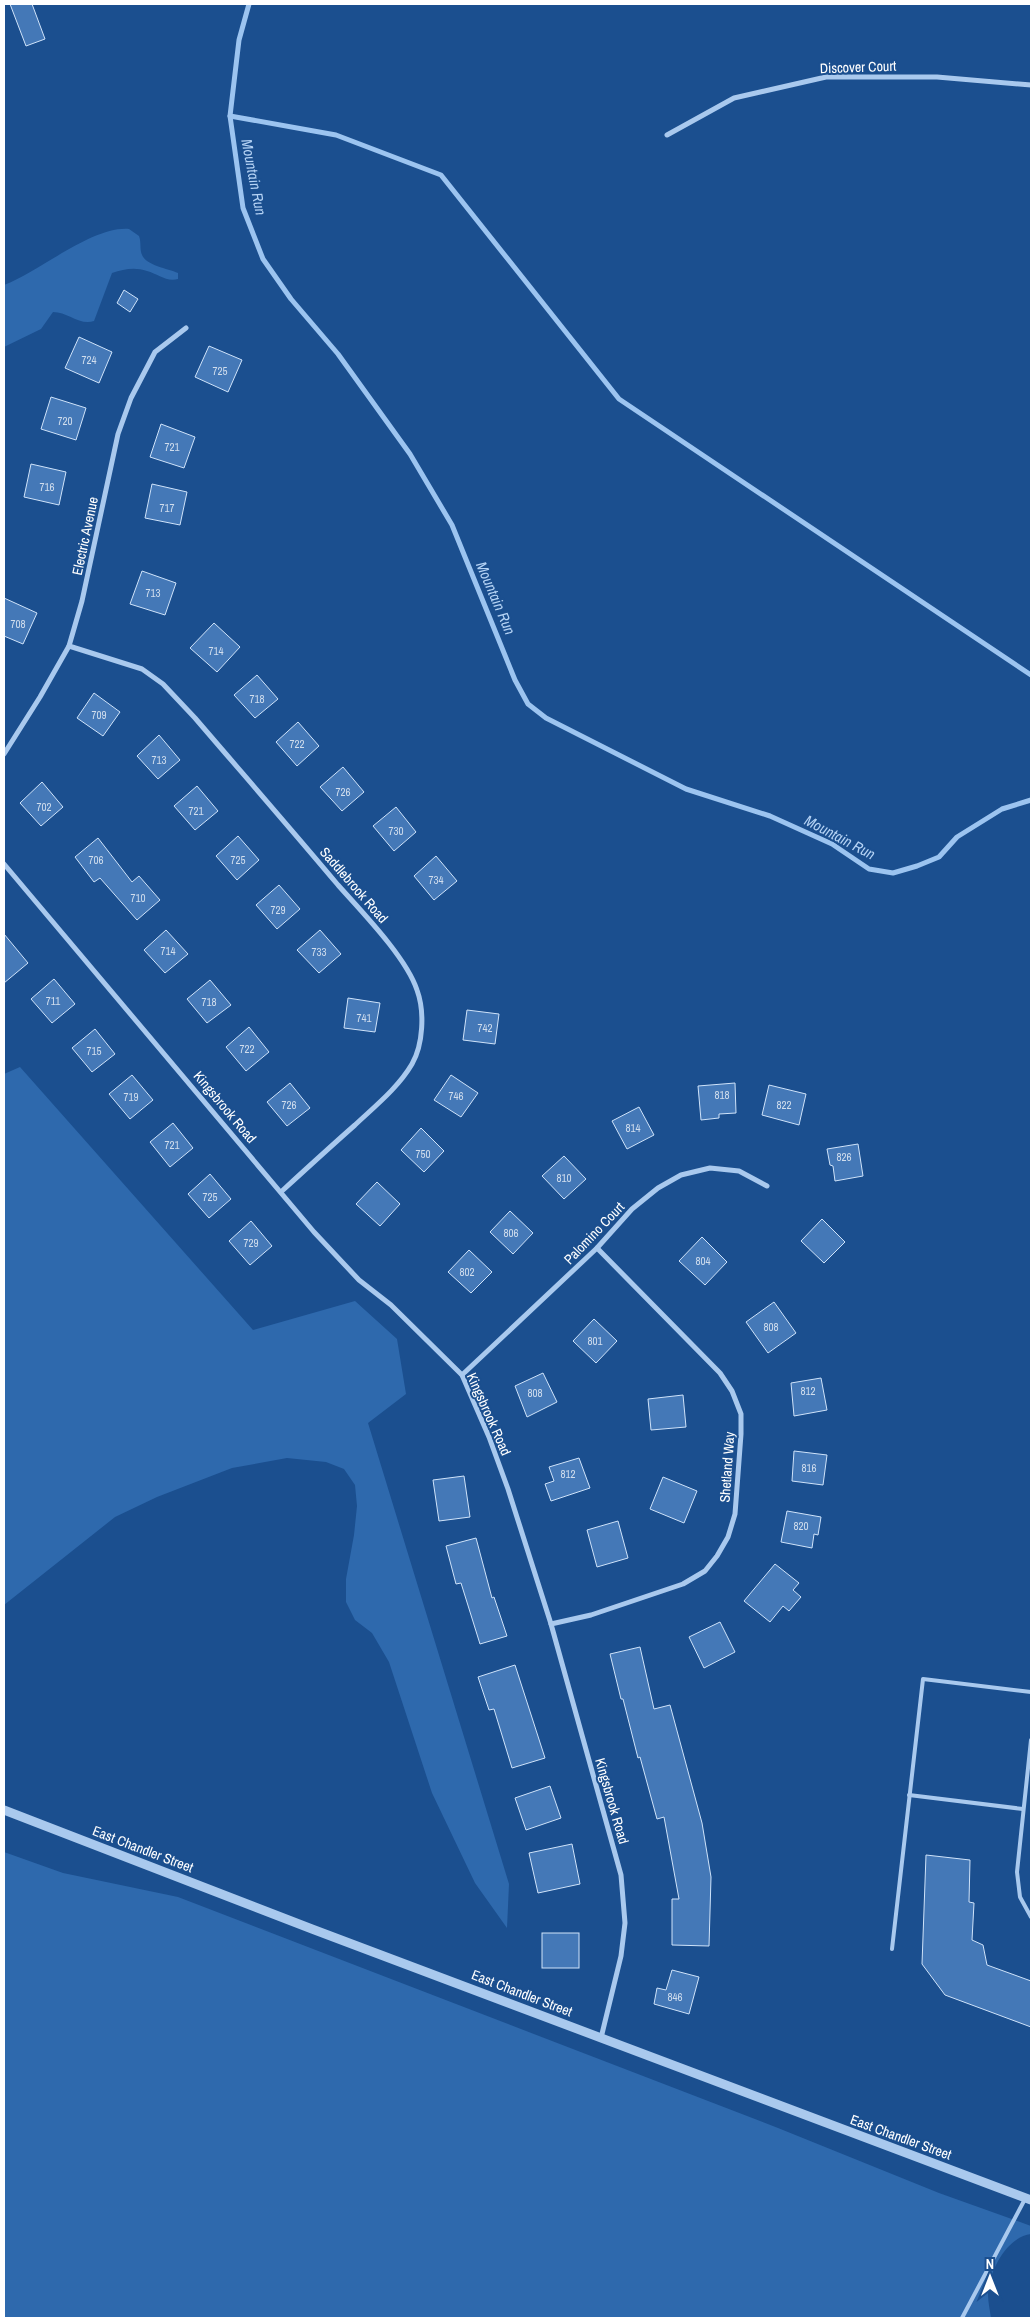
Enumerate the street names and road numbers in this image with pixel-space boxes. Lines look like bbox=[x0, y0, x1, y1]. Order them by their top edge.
street label: Discover Court bbox=[819, 57, 897, 77]
street label: Electric Avenue bbox=[68, 495, 102, 577]
street label: Saddlebrook Road bbox=[316, 843, 392, 927]
street label: Kingsbrook Road bbox=[190, 1067, 260, 1147]
street label: Palomino Court bbox=[560, 1198, 628, 1268]
street label: Kingsbrook Road bbox=[463, 1370, 515, 1458]
street label: Shetland Way bbox=[716, 1431, 738, 1503]
street label: Kingsbrook Road bbox=[591, 1756, 633, 1846]
street label: East Chandler Street bbox=[90, 1822, 196, 1876]
street label: East Chandler Street bbox=[469, 1966, 575, 2020]
street label: East Chandler Street bbox=[848, 2110, 954, 2164]

